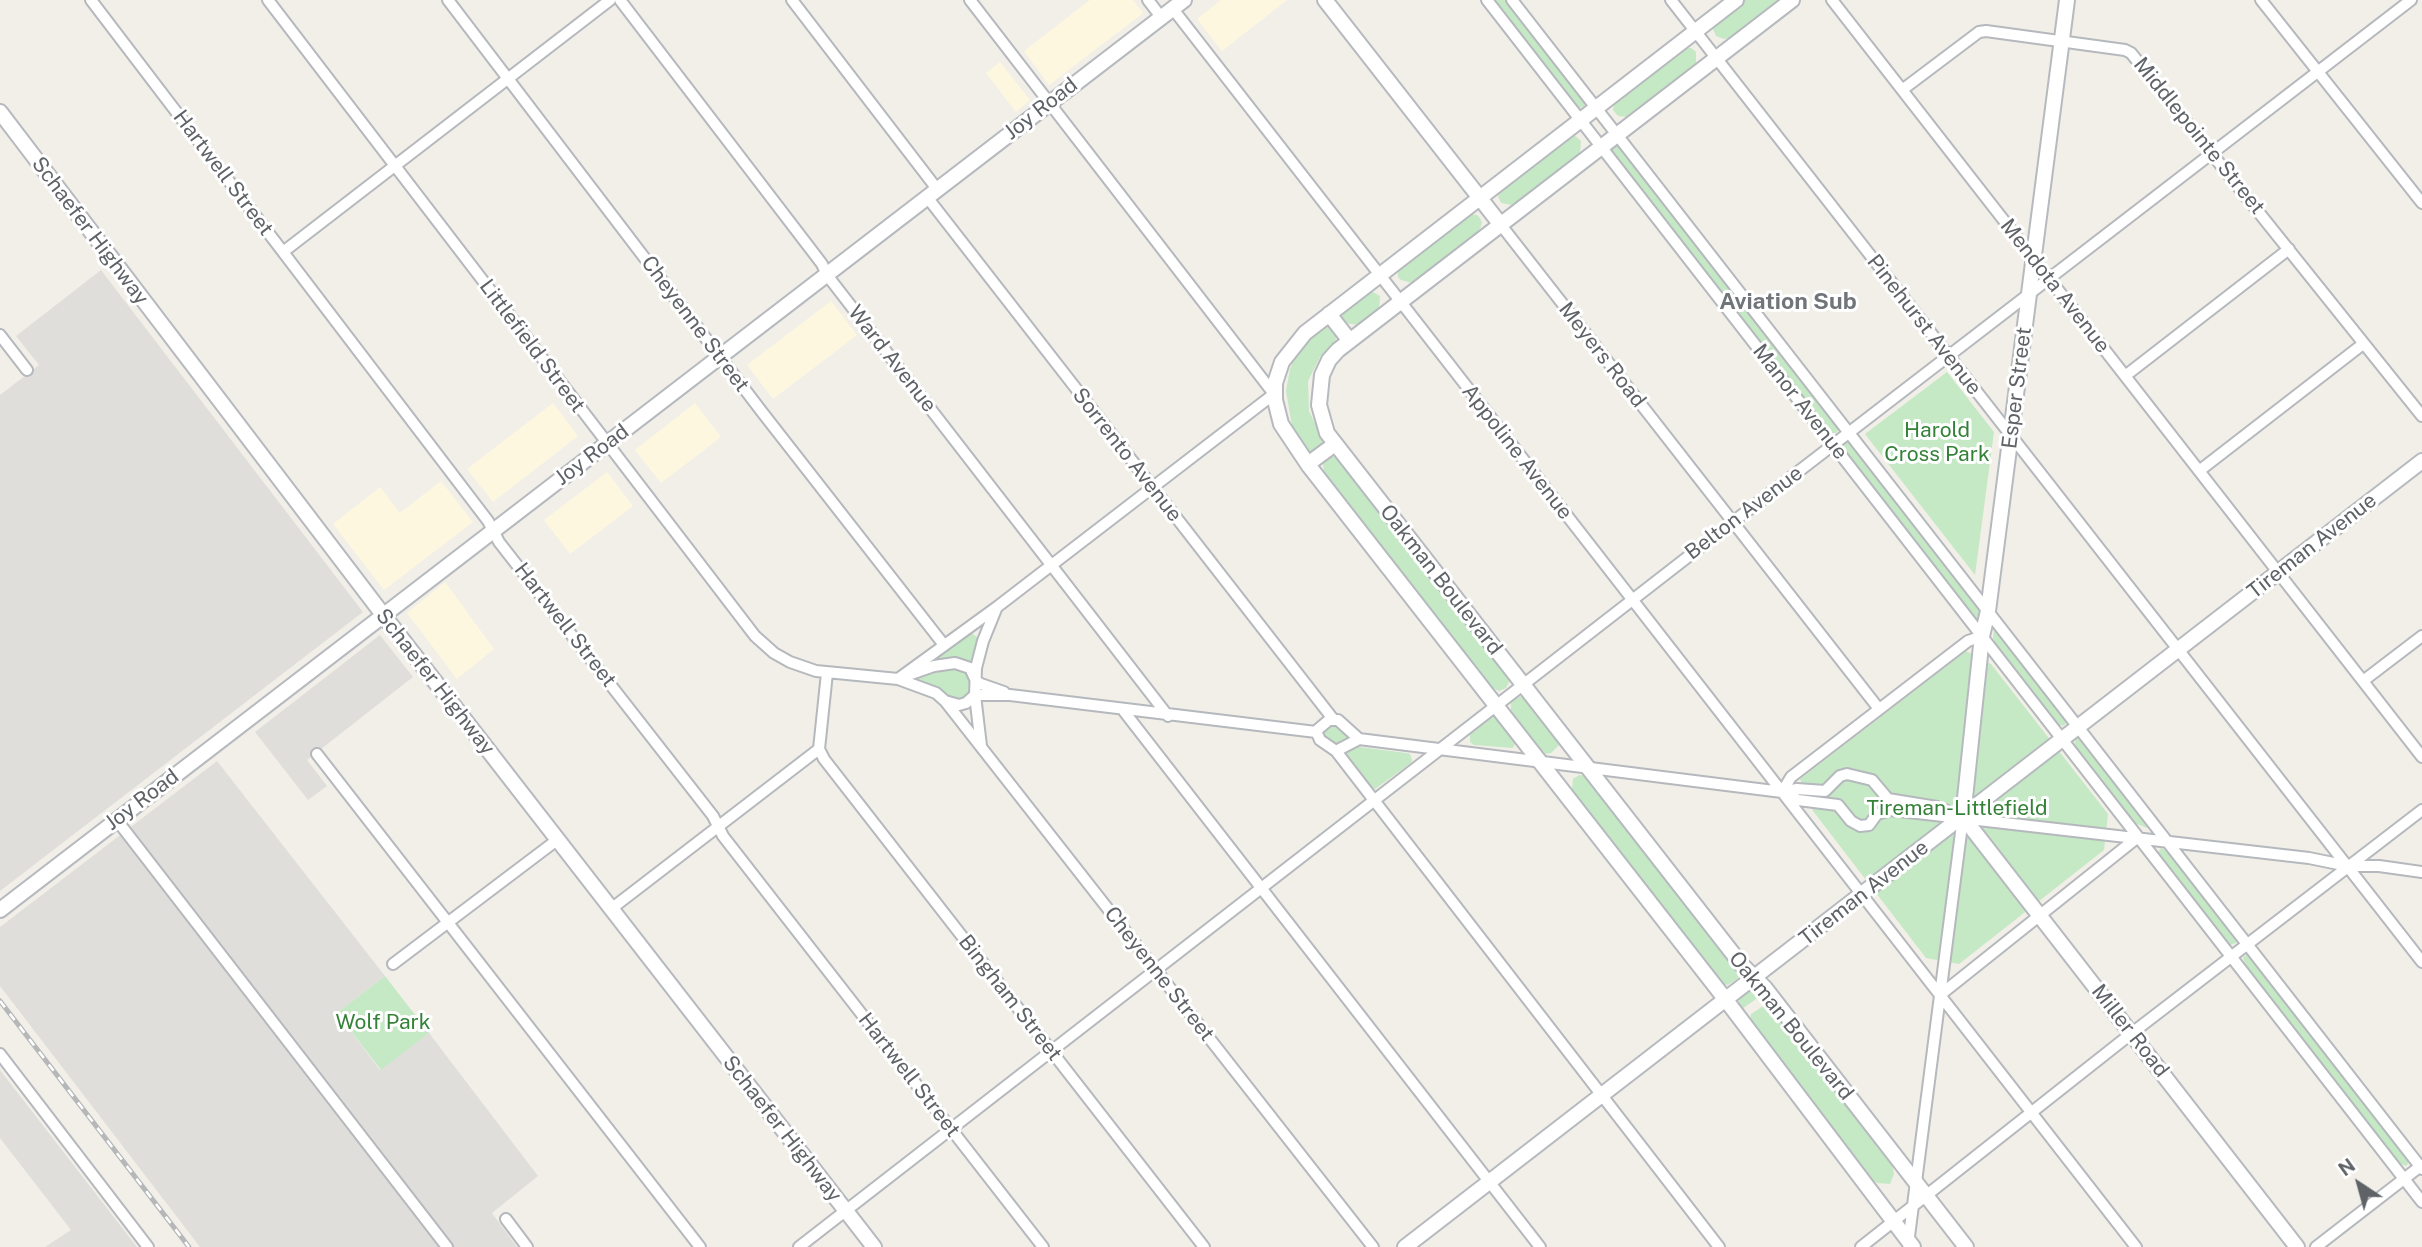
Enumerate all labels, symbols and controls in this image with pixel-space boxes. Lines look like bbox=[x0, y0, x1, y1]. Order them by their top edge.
street label: Middlepointe Street bbox=[2128, 53, 2270, 219]
street label: Joy Road bbox=[999, 73, 1083, 145]
street label: Hartwell Street bbox=[168, 105, 278, 241]
street label: Schaefer Highway bbox=[26, 152, 154, 310]
street label: Mendota Avenue bbox=[1995, 214, 2115, 358]
street label: Pinehurst Avenue bbox=[1861, 250, 1987, 400]
street label: Cheyenne Street bbox=[636, 251, 754, 397]
street label: Littlefield Street bbox=[474, 274, 590, 418]
district label: Aviation Sub bbox=[1719, 288, 1857, 316]
street label: Meyers Road bbox=[1553, 297, 1651, 413]
street label: Ward Avenue bbox=[843, 301, 941, 417]
street label: Esper Street bbox=[1997, 326, 2037, 450]
street label: Manor Avenue bbox=[1747, 339, 1853, 465]
street label: Appoline Avenue bbox=[1456, 379, 1578, 525]
street label: Sorrento Avenue bbox=[1067, 383, 1187, 527]
park label: Harold Cross Park bbox=[1884, 418, 1990, 468]
street label: Joy Road bbox=[550, 419, 634, 491]
street label: Belton Avenue bbox=[1680, 461, 1808, 565]
street label: Tireman Avenue bbox=[2242, 488, 2382, 604]
street label: Oakman Boulevard bbox=[1374, 500, 1508, 660]
street label: Hartwell Street bbox=[509, 558, 621, 692]
street label: Schaefer Highway bbox=[370, 604, 500, 760]
street label: Joy Road bbox=[100, 764, 184, 836]
park label: Tireman-Littlefield bbox=[1866, 796, 2048, 822]
street label: Tireman Avenue bbox=[1794, 835, 1934, 951]
street label: Cheyenne Street bbox=[1099, 902, 1219, 1046]
street label: Bingham Street bbox=[953, 930, 1067, 1066]
street label: Oakman Boulevard bbox=[1723, 947, 1859, 1105]
street label: Miller Road bbox=[2086, 980, 2174, 1082]
street label: Hartwell Street bbox=[853, 1008, 965, 1142]
park label: Wolf Park bbox=[335, 1010, 431, 1036]
street label: Schaefer Highway bbox=[717, 1051, 847, 1207]
north arrow bbox=[2324, 1149, 2394, 1219]
text: N bbox=[2334, 1154, 2359, 1180]

